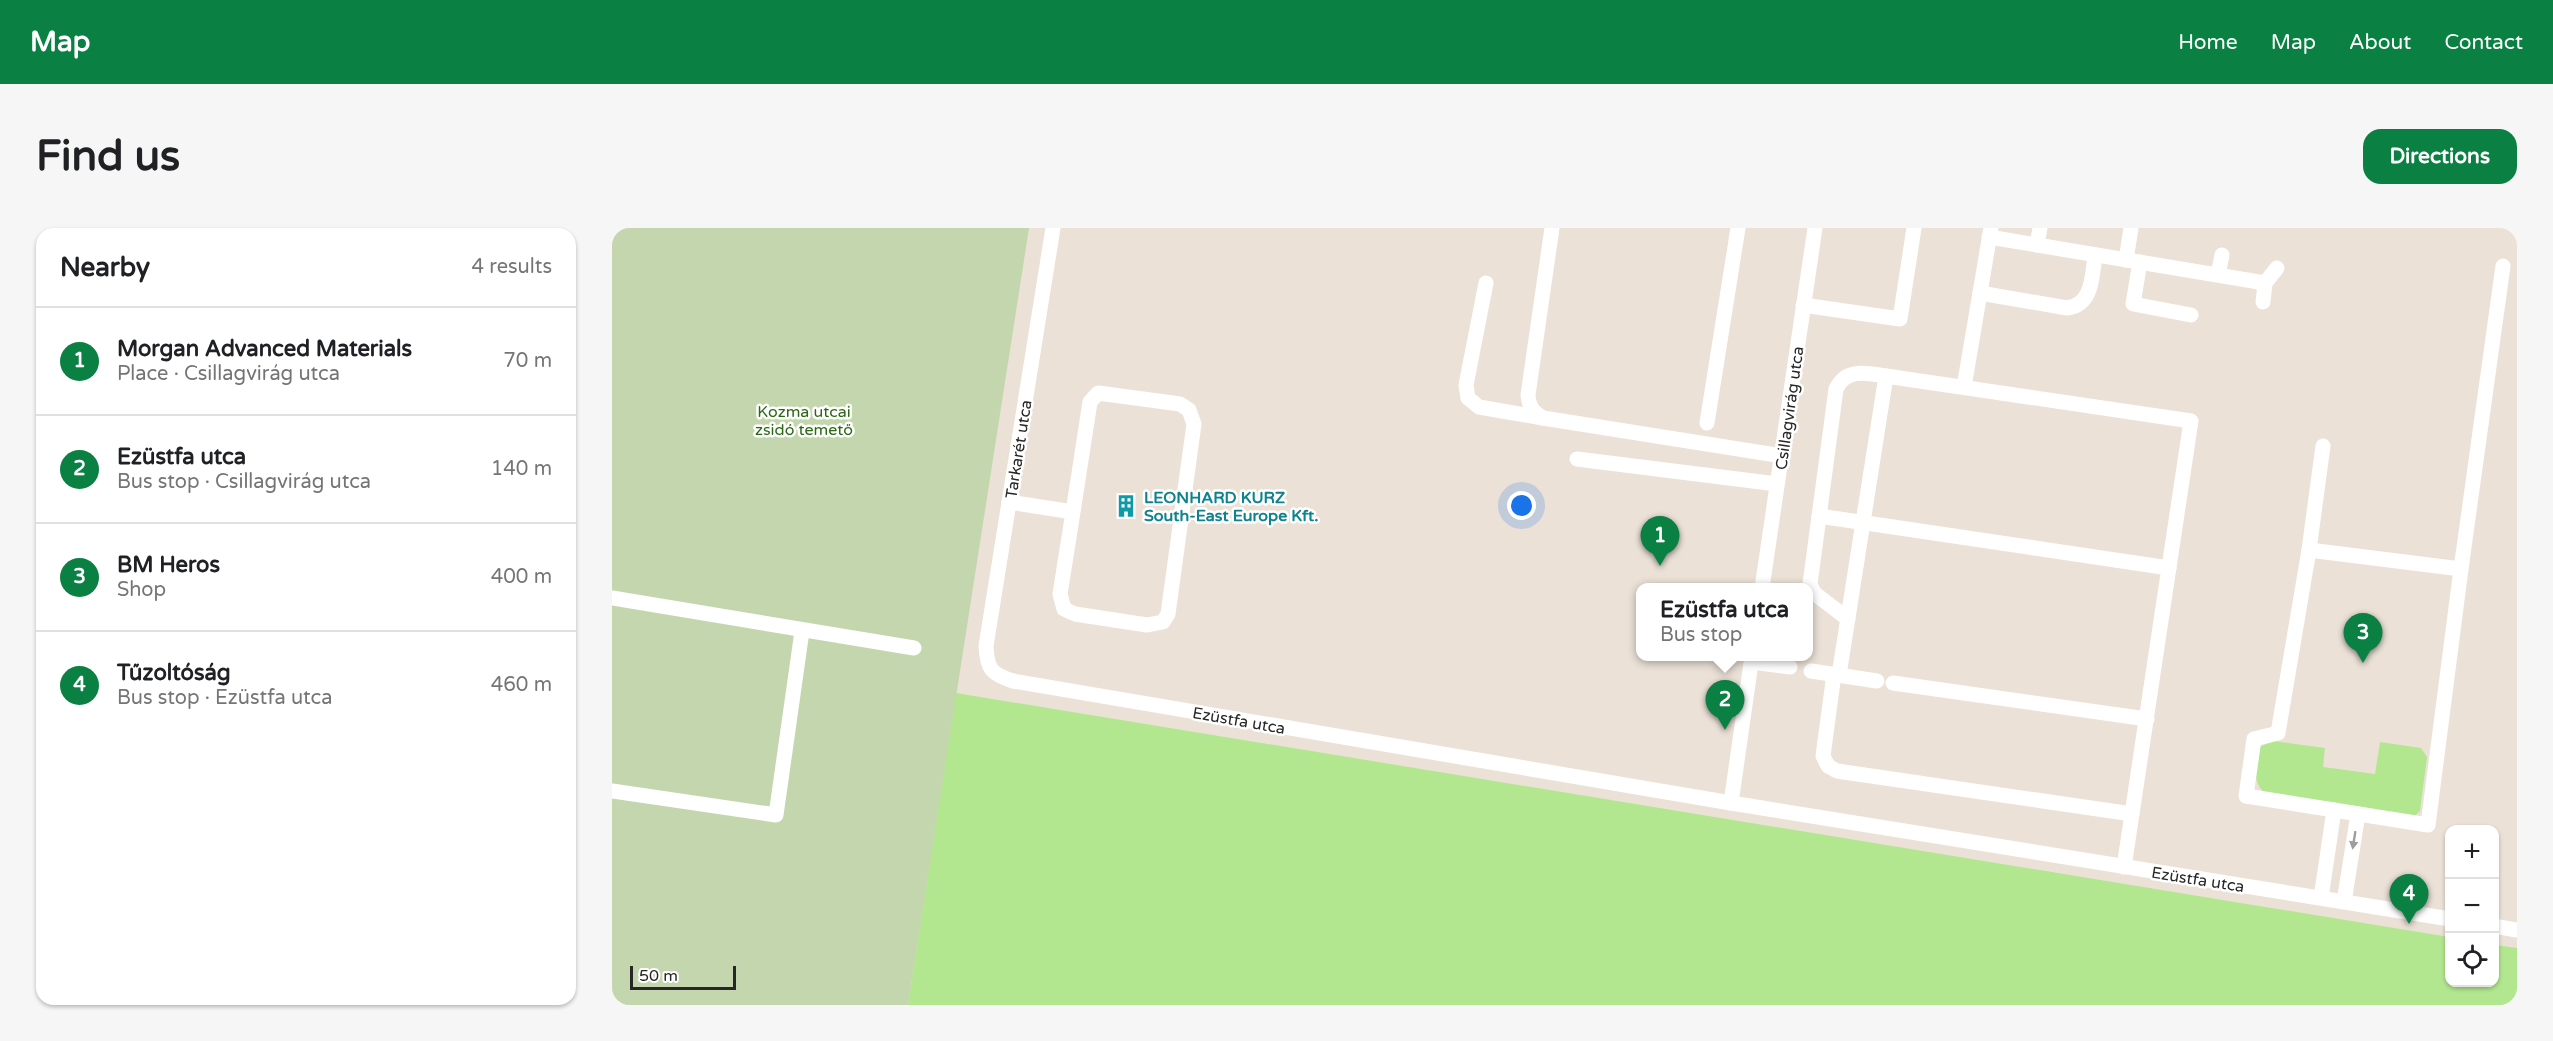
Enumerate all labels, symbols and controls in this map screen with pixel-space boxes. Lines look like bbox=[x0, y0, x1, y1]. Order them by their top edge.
text: Map bbox=[30, 25, 90, 59]
text: Home bbox=[2178, 30, 2238, 55]
text: Map bbox=[2271, 30, 2316, 55]
text: About bbox=[2349, 30, 2411, 55]
text: Contact bbox=[2444, 30, 2523, 55]
button: Directions bbox=[2363, 129, 2517, 184]
text: Find us bbox=[36, 131, 180, 182]
text: Nearby bbox=[60, 252, 150, 283]
text: 4 results bbox=[472, 255, 552, 279]
text: Morgan Advanced Materials bbox=[117, 336, 412, 362]
street label: Csillagvirág utca bbox=[1771, 345, 1809, 471]
text: 1 bbox=[73, 349, 86, 373]
text: 70 m bbox=[503, 349, 552, 373]
text: Place · Csillagvirág utca bbox=[117, 362, 340, 386]
street label: Tarkarét utca bbox=[1001, 398, 1037, 500]
park label: Kozma utcai zsidó temető bbox=[755, 402, 853, 440]
text: Ezüstfa utca bbox=[117, 444, 246, 470]
text: 2 bbox=[73, 457, 86, 481]
text: 140 m bbox=[491, 457, 552, 481]
text: Bus stop · Csillagvirág utca bbox=[117, 470, 371, 494]
place label: LEONHARD KURZ South-East Europe Kft. bbox=[1144, 488, 1318, 526]
your location bbox=[1507, 491, 1536, 520]
building icon: LEONHARD KURZ South-East Europe Kft. bbox=[1113, 493, 1139, 519]
pin: 1 bbox=[1640, 516, 1680, 566]
text: BM Heros bbox=[117, 552, 220, 578]
text: 3 bbox=[73, 565, 86, 589]
text: 400 m bbox=[491, 565, 552, 589]
text: Shop bbox=[117, 578, 166, 602]
popup bbox=[1636, 583, 1813, 661]
text: Ezüstfa utca bbox=[1660, 597, 1789, 623]
pin: 3 bbox=[2344, 614, 2382, 663]
text: Bus stop bbox=[1660, 623, 1742, 647]
text: Tűzoltóság bbox=[117, 660, 231, 686]
text: 4 bbox=[73, 673, 86, 697]
text: 460 m bbox=[491, 673, 552, 697]
pin: 2 bbox=[1706, 680, 1744, 730]
text: Bus stop · Ezüstfa utca bbox=[117, 686, 333, 710]
street label: Ezüstfa utca bbox=[1191, 703, 1287, 739]
map controls bbox=[2445, 825, 2499, 987]
button: + bbox=[2445, 825, 2499, 879]
one-way arrow bbox=[2349, 831, 2358, 850]
street label: Ezüstfa utca bbox=[2150, 863, 2246, 897]
pin: 4 bbox=[2390, 874, 2428, 924]
button: − bbox=[2445, 879, 2499, 933]
button: locate bbox=[2445, 933, 2499, 987]
scale bar bbox=[630, 963, 736, 990]
text: 50 m bbox=[639, 966, 678, 986]

